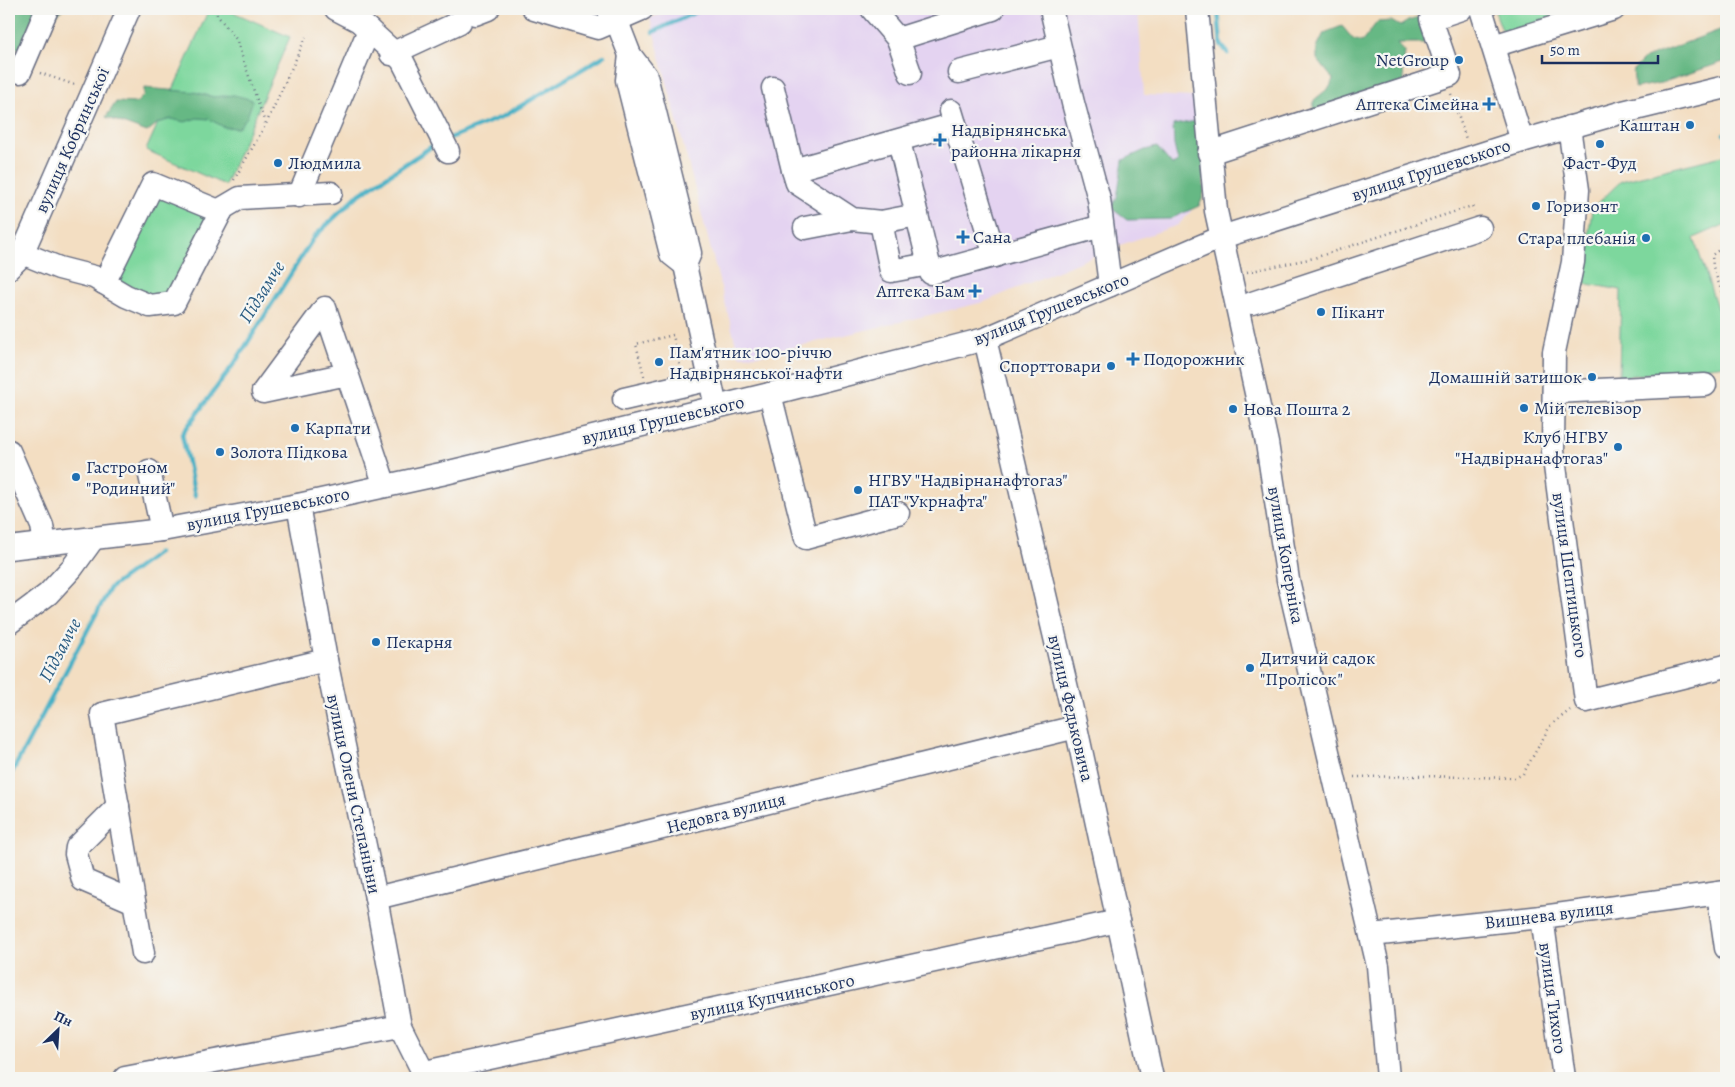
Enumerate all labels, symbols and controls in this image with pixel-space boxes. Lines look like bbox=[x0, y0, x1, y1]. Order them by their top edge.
scale bar bbox=[1542, 32, 1659, 64]
text: 50 m bbox=[1550, 40, 1580, 60]
place label: NetGroup bbox=[1376, 48, 1449, 72]
marker: NetGroup bbox=[1453, 54, 1465, 66]
street label: вулиця Кобринської bbox=[29, 63, 115, 217]
place label: Аптека Сімейна bbox=[1355, 92, 1480, 116]
marker: Аптека Сімейна bbox=[1483, 98, 1495, 110]
place label: Каштан bbox=[1619, 113, 1680, 137]
place label: Надвірнянська районна лікарня bbox=[951, 118, 1081, 163]
marker: Каштан bbox=[1684, 119, 1696, 131]
marker: Надвірнянська районна лікарня bbox=[933, 133, 947, 147]
street label: вулиця Грушевського bbox=[1348, 133, 1514, 207]
marker: Фаст-Фуд bbox=[1594, 138, 1606, 150]
place label: Людмила bbox=[288, 151, 362, 175]
place label: Фаст-Фуд bbox=[1563, 151, 1637, 175]
marker: Людмила bbox=[272, 157, 284, 169]
place label: Горизонт bbox=[1546, 194, 1618, 218]
marker: Горизонт bbox=[1530, 200, 1542, 212]
place label: Сана bbox=[973, 225, 1012, 249]
place label: Стара плебанія bbox=[1518, 226, 1636, 250]
marker: Сана bbox=[957, 231, 969, 243]
marker: Стара плебанія bbox=[1640, 232, 1652, 244]
water label: Підзамче bbox=[233, 256, 291, 328]
street label: вулиця Грушевського bbox=[970, 267, 1132, 351]
place label: Аптека Бам bbox=[875, 279, 965, 303]
marker: Аптека Бам bbox=[969, 285, 981, 297]
place label: Пікант bbox=[1331, 300, 1384, 324]
marker: Пікант bbox=[1315, 306, 1327, 318]
place label: Пам'ятник 100-річчю Надвірнянської нафти bbox=[669, 340, 843, 385]
place label: Подорожник bbox=[1143, 347, 1245, 371]
marker: Подорожник bbox=[1127, 353, 1139, 365]
place label: Спорттовари bbox=[999, 354, 1101, 378]
marker: Пам'ятник 100-річчю Надвірнянської нафти bbox=[653, 356, 665, 368]
marker: Спорттовари bbox=[1105, 360, 1117, 372]
place label: Домашній затишок bbox=[1429, 365, 1582, 389]
marker: Домашній затишок bbox=[1586, 371, 1598, 383]
street label: вулиця Грушевського bbox=[580, 390, 746, 450]
place label: Мій телевізор bbox=[1534, 396, 1642, 420]
place label: Нова Пошта 2 bbox=[1243, 397, 1351, 421]
marker: Мій телевізор bbox=[1518, 402, 1530, 414]
marker: Нова Пошта 2 bbox=[1227, 403, 1239, 415]
place label: Карпати bbox=[305, 416, 371, 440]
marker: Карпати bbox=[289, 422, 301, 434]
place label: Клуб НГВУ "Надвірнанафтогаз" bbox=[1455, 425, 1609, 470]
place label: Золота Підкова bbox=[230, 440, 348, 464]
marker: Клуб НГВУ "Надвірнанафтогаз" bbox=[1612, 441, 1624, 453]
marker: Золота Підкова bbox=[214, 446, 226, 458]
place label: Гастроном "Родинний" bbox=[86, 455, 175, 500]
place label: НГВУ "Надвірнанафтогаз" ПАТ "Укрнафта" bbox=[868, 468, 1068, 513]
marker: Гастроном "Родинний" bbox=[70, 471, 82, 483]
street label: вулиця Грушевського bbox=[184, 481, 352, 537]
marker: НГВУ "Надвірнанафтогаз" ПАТ "Укрнафта" bbox=[852, 484, 864, 496]
street label: вулиця Коперніка bbox=[1262, 484, 1310, 626]
street label: вулиця Шептицького bbox=[1547, 491, 1593, 659]
water label: Підзамче bbox=[32, 613, 88, 686]
place label: Пекарня bbox=[386, 630, 453, 654]
street label: вулиця Федьковича bbox=[1042, 632, 1100, 785]
marker: Пекарня bbox=[370, 636, 382, 648]
place label: Дитячий садок "Пролісок" bbox=[1260, 646, 1375, 691]
marker: Дитячий садок "Пролісок" bbox=[1244, 662, 1256, 674]
street label: вулиця Олени Степанівни bbox=[321, 692, 387, 896]
street label: Недовга вулиця bbox=[664, 787, 788, 839]
street label: Вишнева вулиця bbox=[1483, 895, 1615, 935]
street label: вулиця Тихого bbox=[1533, 941, 1573, 1055]
street label: вулиця Купчинського bbox=[687, 968, 857, 1026]
north arrow bbox=[32, 1004, 82, 1054]
text: Пн bbox=[51, 1006, 76, 1031]

